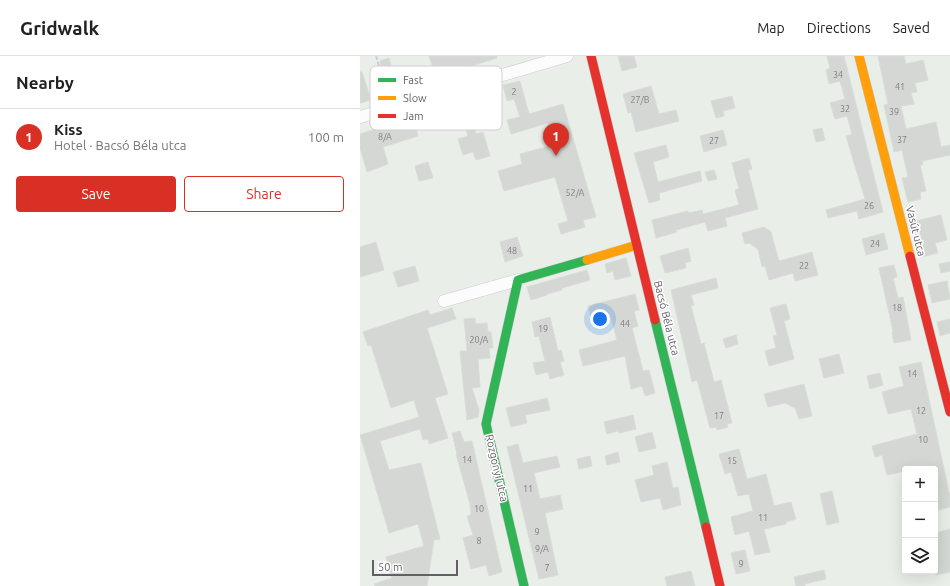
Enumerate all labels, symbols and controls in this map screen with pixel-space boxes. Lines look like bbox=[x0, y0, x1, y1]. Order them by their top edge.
text: Gridwalk bbox=[20, 17, 99, 39]
text: Map bbox=[757, 20, 785, 36]
text: Directions bbox=[807, 20, 871, 36]
text: Saved bbox=[893, 20, 930, 36]
legend bbox=[370, 66, 502, 130]
house number: 34 bbox=[833, 70, 843, 80]
text: Nearby bbox=[16, 73, 74, 92]
text: Fast bbox=[403, 74, 424, 86]
house number: 41 bbox=[895, 82, 905, 92]
house number: 2 bbox=[511, 87, 517, 97]
text: Slow bbox=[403, 92, 427, 104]
house number: 27/B bbox=[630, 95, 650, 105]
house number: 32 bbox=[840, 104, 850, 114]
house number: 39 bbox=[889, 107, 899, 117]
text: Jam bbox=[403, 110, 424, 122]
text: Kiss bbox=[54, 121, 83, 138]
pin: 1 bbox=[543, 123, 569, 156]
text: 1 bbox=[25, 130, 33, 144]
text: 100 m bbox=[308, 130, 344, 144]
house number: 8/A bbox=[378, 132, 392, 142]
house number: 37 bbox=[897, 135, 907, 145]
house number: 27 bbox=[709, 136, 719, 146]
text: Hotel · Bacsó Béla utca bbox=[54, 138, 186, 152]
button: Save bbox=[16, 176, 176, 212]
button: Share bbox=[184, 176, 344, 212]
house number: 52/A bbox=[566, 188, 585, 198]
house number: 26 bbox=[864, 201, 874, 211]
street label: Vasút utca bbox=[904, 204, 928, 258]
house number: 24 bbox=[870, 239, 880, 249]
house number: 48 bbox=[507, 246, 517, 256]
house number: 22 bbox=[799, 261, 809, 271]
street label: Bacsó Béla utca bbox=[652, 279, 682, 357]
house number: 18 bbox=[892, 303, 902, 313]
your location bbox=[590, 309, 610, 329]
house number: 44 bbox=[620, 319, 630, 329]
house number: 19 bbox=[538, 324, 548, 334]
house number: 20/A bbox=[470, 335, 489, 345]
house number: 14 bbox=[907, 369, 917, 379]
house number: 12 bbox=[916, 406, 926, 416]
house number: 17 bbox=[714, 411, 724, 421]
street label: Rozgonyi utca bbox=[483, 433, 511, 503]
house number: 10 bbox=[918, 435, 928, 445]
house number: 14 bbox=[462, 455, 472, 465]
house number: 15 bbox=[727, 456, 737, 466]
map controls bbox=[902, 466, 938, 574]
button: + bbox=[902, 466, 938, 502]
house number: 11 bbox=[523, 484, 533, 494]
button: − bbox=[902, 502, 938, 538]
house number: 10 bbox=[474, 504, 484, 514]
house number: 11 bbox=[758, 513, 768, 523]
house number: 9 bbox=[534, 527, 540, 537]
house number: 8 bbox=[476, 536, 482, 546]
button: layers bbox=[902, 538, 938, 574]
house number: 9/A bbox=[535, 544, 549, 554]
scale bar bbox=[372, 558, 458, 577]
house number: 9 bbox=[738, 559, 744, 569]
text: 50 m bbox=[378, 561, 402, 573]
house number: 7 bbox=[544, 563, 550, 573]

